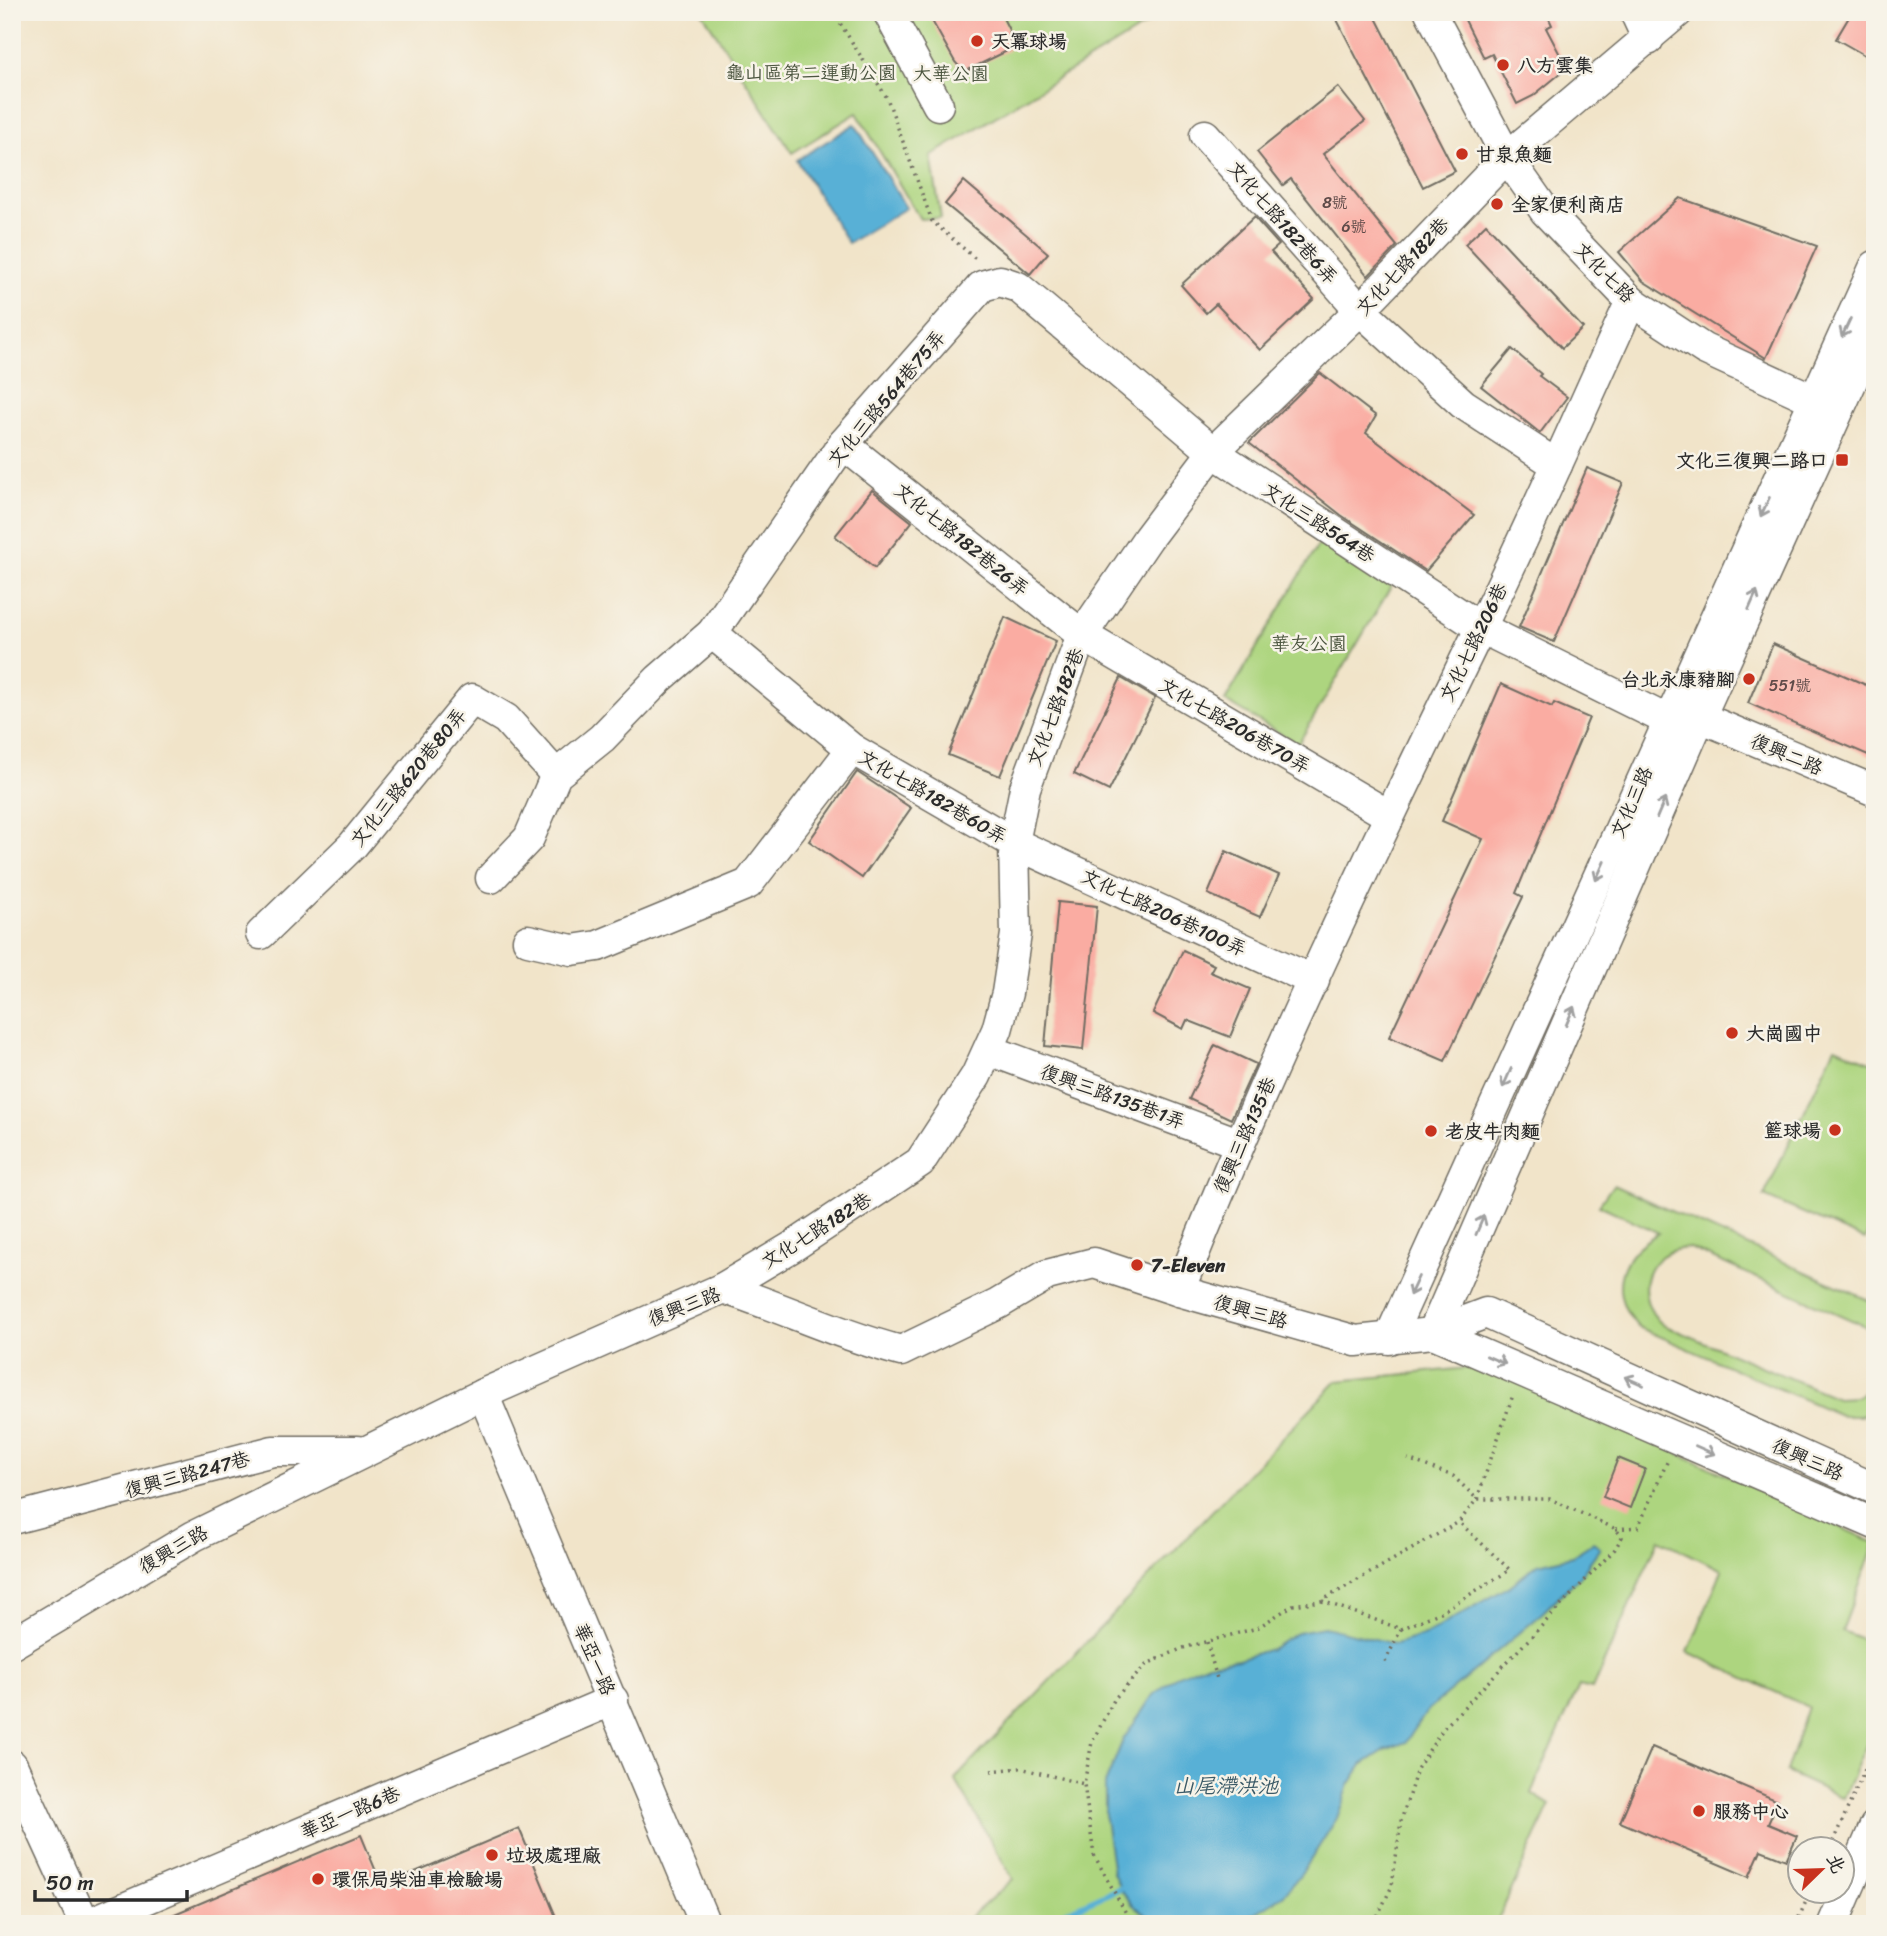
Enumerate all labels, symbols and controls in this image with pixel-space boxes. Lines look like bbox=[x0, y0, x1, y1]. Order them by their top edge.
place label: 天冪球場 bbox=[991, 25, 1067, 58]
marker: 天冪球場 bbox=[969, 33, 985, 49]
place label: 八方雲集 bbox=[1517, 49, 1593, 82]
park label: 龜山區第二運動公園 bbox=[725, 56, 897, 89]
park label: 大華公園 bbox=[913, 57, 989, 90]
marker: 八方雲集 bbox=[1495, 57, 1511, 73]
place label: 甘泉魚麵 bbox=[1476, 138, 1552, 171]
marker: 甘泉魚麵 bbox=[1454, 146, 1470, 162]
street label: 文化七路182巷6弄 bbox=[1219, 153, 1346, 292]
house number: 8號 bbox=[1322, 188, 1348, 217]
place label: 全家便利商店 bbox=[1511, 188, 1625, 221]
marker: 全家便利商店 bbox=[1489, 196, 1505, 212]
street label: 文化七路182巷 bbox=[1347, 209, 1457, 324]
house number: 6號 bbox=[1341, 212, 1367, 241]
street label: 文化七路 bbox=[1566, 234, 1643, 311]
one-way arrow bbox=[1839, 317, 1853, 338]
street label: 文化三路564巷75弄 bbox=[819, 322, 954, 474]
place label: 文化三復興二路口 bbox=[1676, 444, 1828, 477]
marker: 文化三復興二路口 bbox=[1834, 452, 1850, 468]
street label: 文化三路564巷 bbox=[1256, 473, 1382, 571]
street label: 文化七路182巷26弄 bbox=[887, 474, 1037, 605]
one-way arrow bbox=[1758, 496, 1771, 517]
street label: 文化七路206巷 bbox=[1430, 577, 1517, 707]
one-way arrow bbox=[1747, 590, 1760, 611]
park label: 華友公園 bbox=[1271, 627, 1347, 660]
street label: 文化七路182巷 bbox=[1018, 643, 1093, 772]
place label: 台北永康豬腳 bbox=[1621, 663, 1735, 696]
street label: 文化七路206巷70弄 bbox=[1153, 668, 1317, 782]
marker: 台北永康豬腳 bbox=[1741, 671, 1757, 687]
house number: 551號 bbox=[1769, 671, 1811, 700]
street label: 文化三路620巷80弄 bbox=[342, 700, 475, 854]
street label: 復興二路 bbox=[1745, 724, 1828, 784]
street label: 文化七路182巷60弄 bbox=[852, 740, 1013, 853]
street label: 文化三路 bbox=[1601, 761, 1662, 844]
one-way arrow bbox=[1655, 797, 1668, 819]
street label: 文化七路206巷100弄 bbox=[1075, 859, 1252, 965]
one-way arrow bbox=[1593, 860, 1606, 881]
one-way arrow bbox=[1564, 1006, 1577, 1028]
place label: 大崗國中 bbox=[1746, 1017, 1822, 1050]
marker: 大崗國中 bbox=[1724, 1025, 1740, 1041]
street label: 復興三路135巷1弄 bbox=[1036, 1055, 1190, 1138]
one-way arrow bbox=[1500, 1067, 1513, 1089]
street label: 復興三路135巷 bbox=[1204, 1071, 1285, 1199]
place label: 籃球場 bbox=[1764, 1114, 1821, 1147]
place label: 老皮牛肉麵 bbox=[1445, 1115, 1540, 1148]
marker: 籃球場 bbox=[1827, 1122, 1843, 1138]
marker: 老皮牛肉麵 bbox=[1423, 1123, 1439, 1139]
street label: 文化七路182巷 bbox=[754, 1183, 878, 1278]
one-way arrow bbox=[1474, 1215, 1487, 1236]
place label: 7-Eleven bbox=[1151, 1249, 1226, 1282]
marker: 7-Eleven bbox=[1129, 1257, 1145, 1273]
one-way arrow bbox=[1407, 1275, 1420, 1296]
street label: 復興三路 bbox=[643, 1277, 726, 1335]
street label: 復興三路 bbox=[1210, 1285, 1292, 1338]
one-way arrow bbox=[1485, 1354, 1506, 1367]
one-way arrow bbox=[1624, 1374, 1645, 1387]
street label: 復興三路 bbox=[1766, 1429, 1849, 1490]
street label: 復興三路247巷 bbox=[121, 1442, 254, 1507]
one-way arrow bbox=[1694, 1444, 1715, 1457]
street label: 復興三路 bbox=[132, 1516, 214, 1583]
street label: 華亞一路 bbox=[565, 1618, 625, 1701]
water label: 山尾滯洪池 bbox=[1174, 1767, 1279, 1805]
street label: 華亞一路6巷 bbox=[295, 1777, 405, 1848]
place label: 服務中心 bbox=[1713, 1795, 1789, 1828]
marker: 服務中心 bbox=[1691, 1803, 1707, 1819]
north arrow bbox=[1786, 1834, 1856, 1904]
place label: 垃圾處理廠 bbox=[506, 1839, 601, 1872]
marker: 垃圾處理廠 bbox=[484, 1847, 500, 1863]
text: 北 bbox=[1817, 1848, 1855, 1879]
scale bar bbox=[35, 1859, 187, 1903]
place label: 環保局柴油車檢驗場 bbox=[332, 1863, 503, 1896]
text: 50 m bbox=[46, 1864, 94, 1902]
marker: 環保局柴油車檢驗場 bbox=[310, 1871, 326, 1887]

